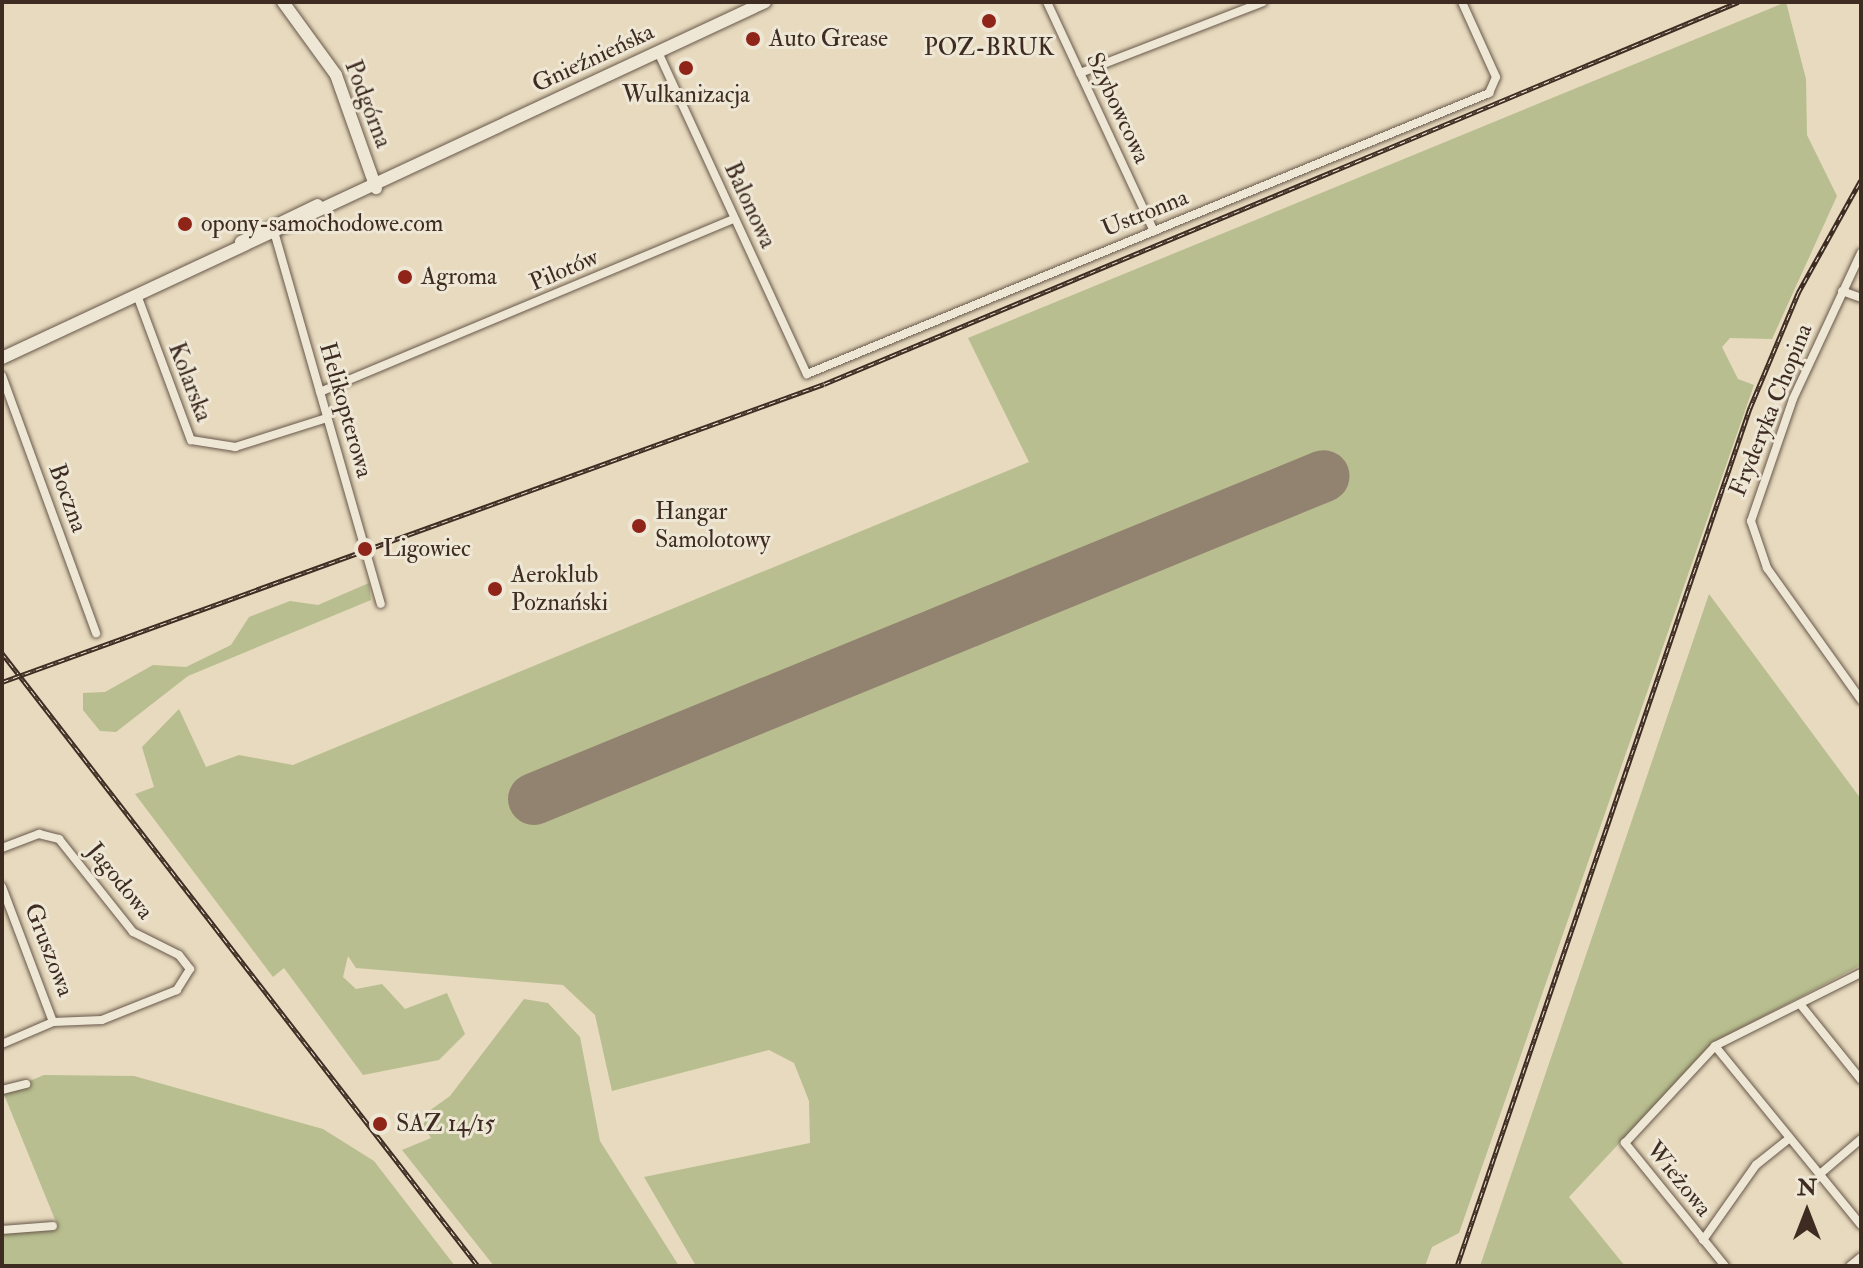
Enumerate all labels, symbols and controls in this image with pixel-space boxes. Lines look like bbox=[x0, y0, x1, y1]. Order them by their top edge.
marker: POZ-BRUK bbox=[980, 12, 998, 30]
street label: Gnieźnieńska bbox=[528, 17, 658, 99]
place label: Auto Grease bbox=[769, 25, 888, 53]
marker: Auto Grease bbox=[744, 30, 762, 48]
place label: POZ-BRUK bbox=[924, 34, 1054, 62]
street label: Szybowcowa bbox=[1080, 48, 1156, 168]
street label: Podgórna bbox=[338, 56, 398, 152]
marker: Wulkanizacja bbox=[677, 59, 695, 77]
place label: Wulkanizacja bbox=[622, 81, 750, 109]
street label: Balonowa bbox=[718, 157, 782, 253]
street label: Ustronna bbox=[1098, 183, 1192, 243]
place label: opony-samochodowe.com bbox=[201, 210, 443, 238]
marker: opony-samochodowe.com bbox=[176, 215, 194, 233]
street label: Pilotów bbox=[525, 243, 603, 297]
place label: Agroma bbox=[421, 263, 497, 291]
marker: Agroma bbox=[396, 268, 414, 286]
street label: Fryderyka Chopina bbox=[1723, 319, 1819, 501]
street label: Kolarska bbox=[162, 339, 218, 425]
street label: Helikopterowa bbox=[313, 339, 379, 481]
street label: Boczna bbox=[42, 460, 94, 536]
place label: Hangar Samolotowy bbox=[655, 498, 770, 554]
marker: Hangar Samolotowy bbox=[630, 517, 648, 535]
place label: Ligowiec bbox=[383, 535, 471, 563]
marker: Ligowiec bbox=[354, 538, 376, 560]
place label: Aeroklub Poznański bbox=[511, 561, 608, 617]
marker: Aeroklub Poznański bbox=[486, 580, 504, 598]
street label: Jagodowa bbox=[80, 837, 160, 925]
street label: Gruszowa bbox=[18, 899, 80, 1001]
place label: SAZ 14/15 bbox=[396, 1110, 495, 1138]
marker: SAZ 14/15 bbox=[371, 1115, 389, 1133]
street label: Wieżowa bbox=[1640, 1136, 1718, 1222]
north arrow bbox=[1767, 1172, 1847, 1252]
text: N bbox=[1797, 1174, 1817, 1202]

